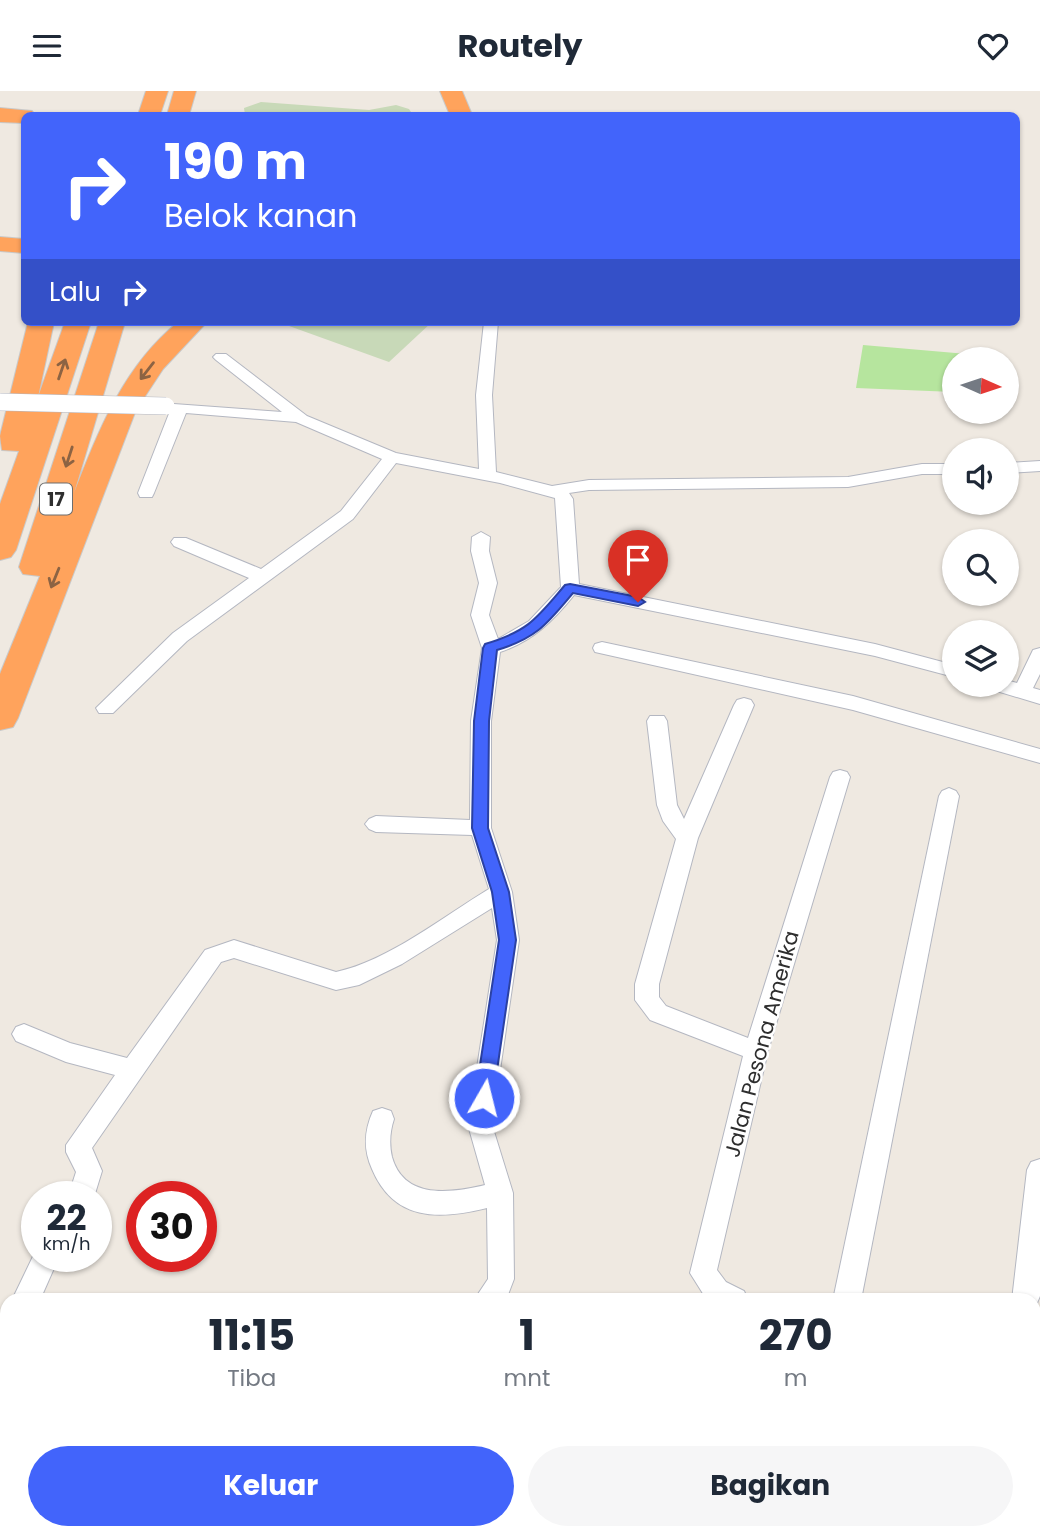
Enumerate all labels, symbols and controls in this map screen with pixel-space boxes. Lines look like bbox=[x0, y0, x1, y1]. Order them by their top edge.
text: Routely bbox=[457, 23, 583, 68]
icon: menu bbox=[28, 27, 66, 65]
icon: heart bbox=[974, 27, 1012, 65]
text: 190 m bbox=[164, 128, 307, 196]
icon: right bbox=[49, 140, 140, 231]
text: Belok kanan bbox=[164, 193, 358, 238]
icon: right bbox=[115, 273, 153, 311]
text: Lalu bbox=[49, 274, 101, 310]
north arrow bbox=[942, 347, 1018, 423]
map controls bbox=[942, 347, 1019, 697]
one-way arrow bbox=[57, 359, 69, 381]
one-way arrow bbox=[139, 361, 154, 380]
button: sound bbox=[942, 438, 1019, 515]
one-way arrow bbox=[62, 446, 75, 468]
road number: 17 bbox=[40, 483, 72, 515]
button: search bbox=[942, 529, 1019, 606]
pin bbox=[608, 530, 668, 602]
icon: arrive bbox=[619, 541, 657, 579]
one-way arrow bbox=[48, 567, 61, 589]
button: layers bbox=[942, 620, 1019, 697]
street label: Jalan Pesona Amerika bbox=[717, 927, 806, 1160]
position arrow bbox=[447, 1061, 521, 1135]
speed limit sign: 30 bbox=[126, 1181, 217, 1272]
text: 22 bbox=[47, 1193, 86, 1242]
text: km/h bbox=[43, 1231, 90, 1256]
text: 11:15 bbox=[208, 1306, 295, 1365]
text: 1 bbox=[519, 1306, 535, 1365]
text: 270 bbox=[759, 1306, 833, 1365]
text: Tiba bbox=[227, 1362, 276, 1394]
text: mnt bbox=[503, 1362, 550, 1394]
text: m bbox=[784, 1362, 807, 1394]
button: Keluar bbox=[28, 1446, 514, 1526]
button: Bagikan bbox=[528, 1446, 1013, 1526]

